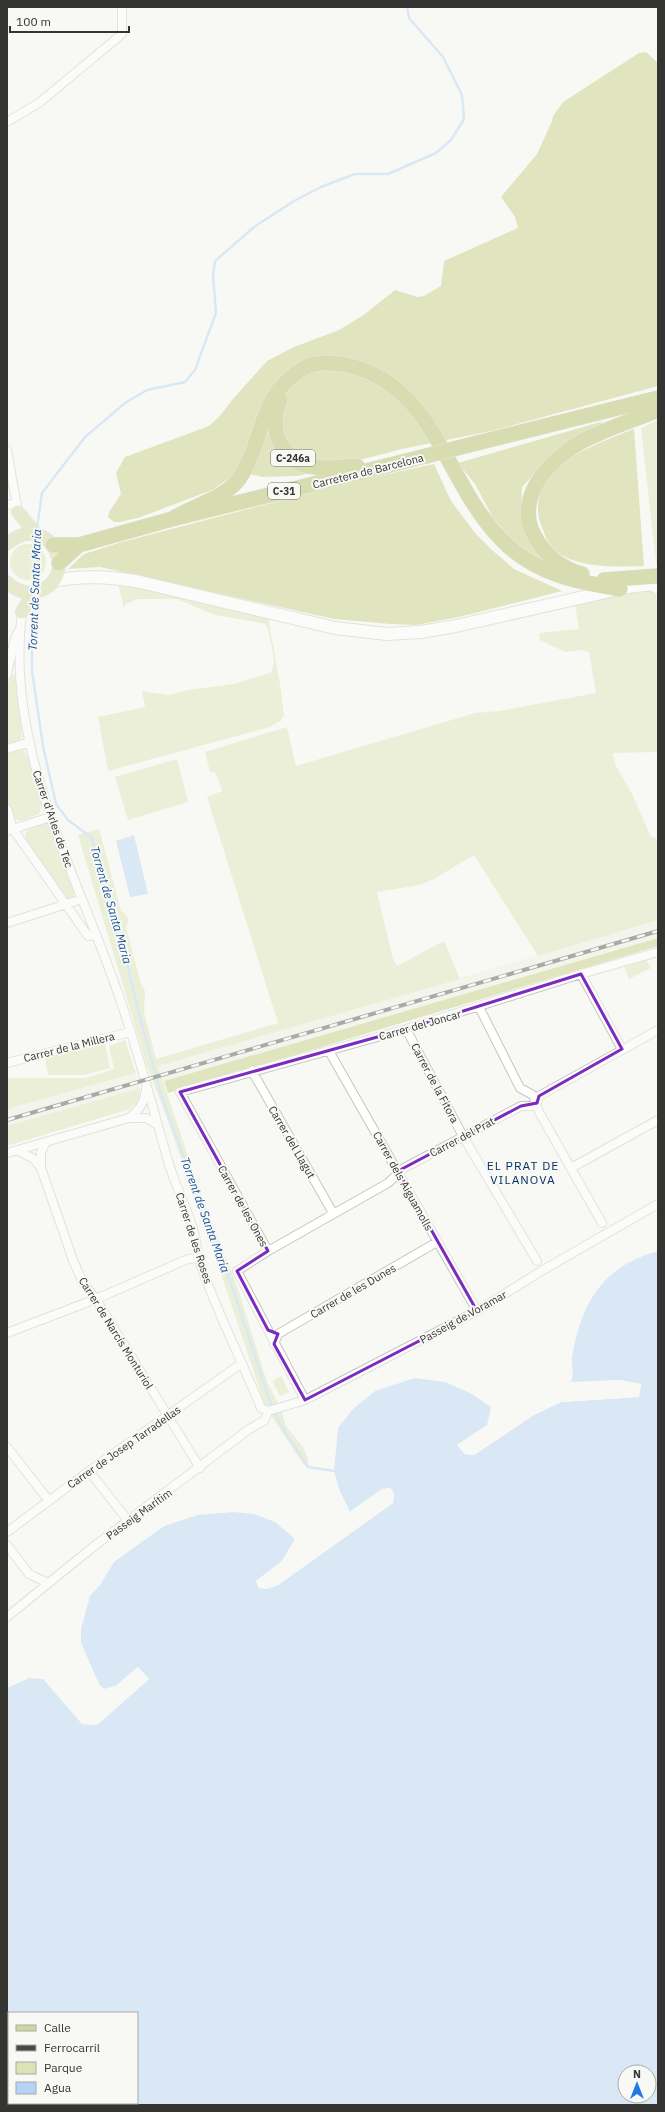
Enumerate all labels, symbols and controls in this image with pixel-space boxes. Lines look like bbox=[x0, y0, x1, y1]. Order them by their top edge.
scale bar bbox=[10, 8, 129, 34]
text: 100 m bbox=[16, 14, 51, 29]
road number: C-246a bbox=[271, 450, 315, 466]
street label: Carretera de Barcelona bbox=[311, 450, 425, 492]
road number: C-31 bbox=[268, 483, 300, 499]
water label: Torrent de Santa Maria bbox=[25, 529, 44, 651]
street label: Carrer d'Arles de Tec bbox=[30, 768, 76, 870]
water label: Torrent de Santa Maria bbox=[87, 844, 136, 966]
street label: Carrer del Joncar bbox=[377, 1007, 463, 1043]
street label: Carrer de la Millera bbox=[22, 1029, 116, 1065]
street label: Carrer de la Fitora bbox=[408, 1041, 462, 1126]
street label: Carrer del Llagut bbox=[266, 1103, 319, 1181]
street label: Carrer del Prat bbox=[427, 1114, 497, 1160]
street label: Carrer dels Aiguamolls bbox=[370, 1129, 436, 1233]
water label: Torrent de Santa Maria bbox=[178, 1155, 233, 1275]
district label: EL PRAT DE VILANOVA bbox=[487, 1158, 559, 1187]
street label: Carrer de les Ones bbox=[215, 1163, 271, 1249]
street label: Carrer de les Roses bbox=[173, 1191, 215, 1285]
street label: Carrer de les Dunes bbox=[308, 1261, 398, 1321]
street label: Carrer de Narcís Monturiol bbox=[76, 1274, 156, 1392]
street label: Passeig de Voramar bbox=[417, 1287, 509, 1347]
street label: Carrer de Josep Tarradellas bbox=[65, 1402, 183, 1492]
street label: Passeig Marítim bbox=[103, 1485, 175, 1543]
legend bbox=[8, 2012, 138, 2104]
text: Calle bbox=[44, 2020, 71, 2035]
text: Ferrocarril bbox=[44, 2040, 100, 2055]
text: Parque bbox=[44, 2060, 83, 2075]
north arrow bbox=[617, 2064, 657, 2104]
text: N bbox=[633, 2067, 641, 2081]
text: Agua bbox=[44, 2080, 72, 2095]

